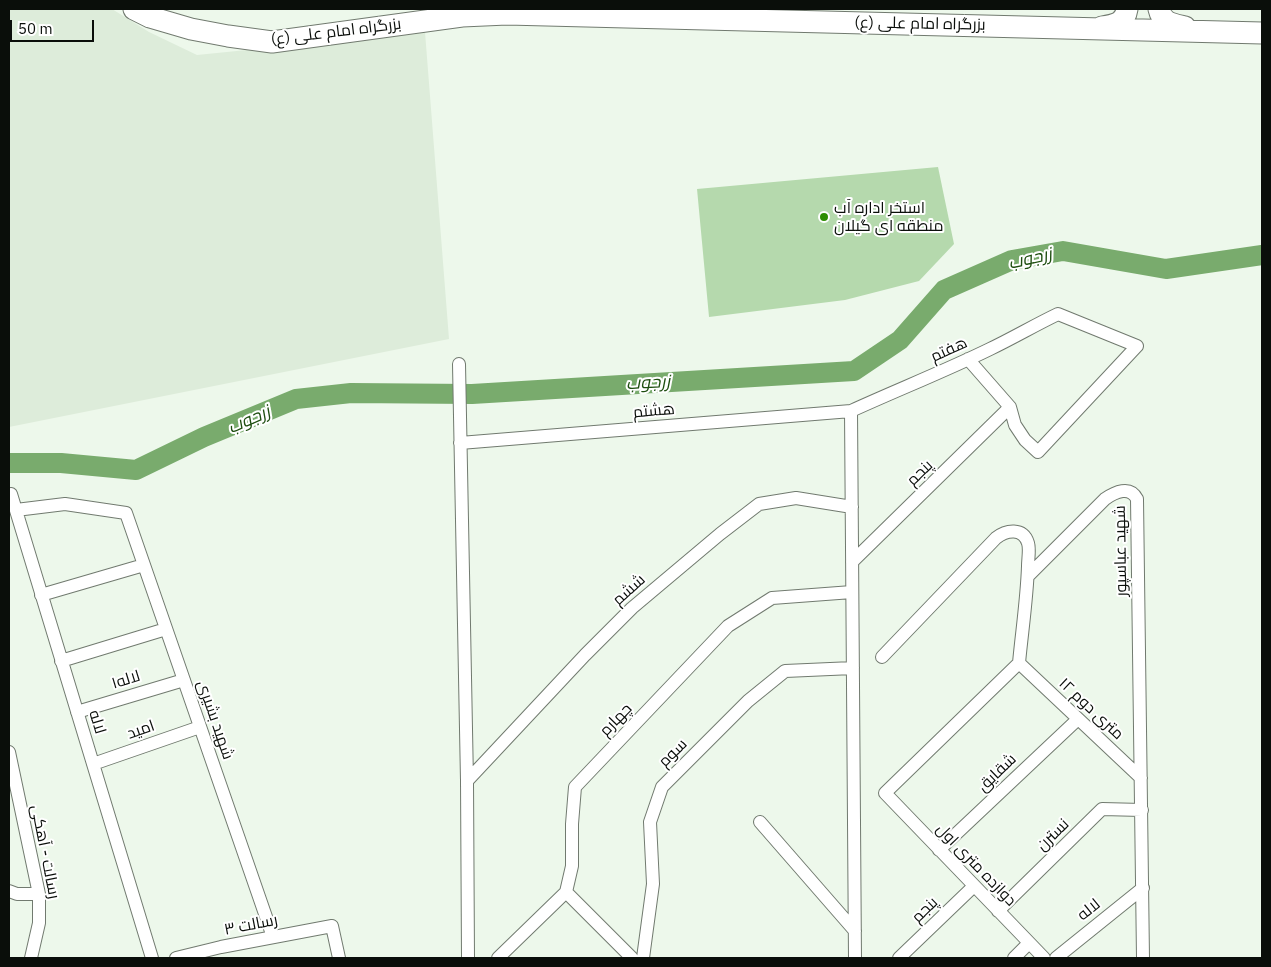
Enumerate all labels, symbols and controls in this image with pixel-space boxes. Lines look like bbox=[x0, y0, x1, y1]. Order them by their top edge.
scale bar bbox=[12, 10, 96, 42]
street label: بزرگراه امام علی (ع) bbox=[854, 13, 986, 35]
street label: بزرگراه امام علی (ع) bbox=[270, 14, 402, 50]
text: 50 m bbox=[18, 19, 53, 38]
place label: استخر اداره آب منطقه ای گیلان bbox=[834, 198, 944, 236]
marker: استخر اداره آب منطقه ای گیلان bbox=[818, 211, 830, 223]
water label: زرجوب bbox=[1006, 244, 1054, 274]
street label: هفتم bbox=[928, 333, 970, 367]
water label: زرجوب bbox=[625, 371, 671, 395]
street label: هشتم bbox=[632, 400, 676, 422]
water label: زرجوب bbox=[224, 401, 274, 439]
street label: پنجم bbox=[903, 456, 937, 490]
street label: شهید عباسپور bbox=[1111, 505, 1131, 597]
street label: ششم bbox=[609, 570, 649, 610]
street label: لاله۱ bbox=[109, 667, 143, 693]
street label: ۱۲ متری دوم bbox=[1055, 674, 1127, 744]
street label: شهید بشیری bbox=[192, 678, 238, 762]
street label: چهارم bbox=[596, 700, 636, 740]
street label: لاله bbox=[84, 708, 110, 736]
street label: امید bbox=[125, 716, 157, 744]
street label: سوم bbox=[655, 735, 691, 771]
street label: شقایق bbox=[974, 750, 1020, 796]
street label: رسالت - آهکی bbox=[26, 803, 64, 901]
street label: نسترن bbox=[1033, 815, 1073, 855]
street label: دوازده متری اول bbox=[932, 820, 1020, 910]
street label: پنجم bbox=[908, 893, 942, 927]
street label: لاله bbox=[1074, 895, 1104, 925]
street label: رسالت ۳ bbox=[223, 910, 279, 940]

